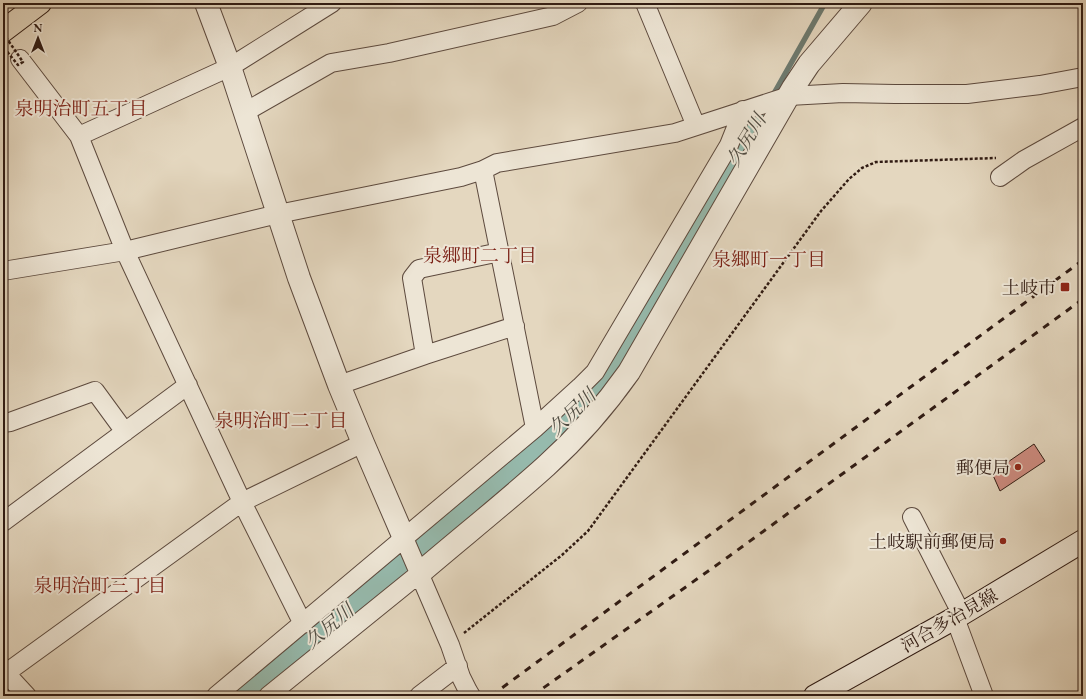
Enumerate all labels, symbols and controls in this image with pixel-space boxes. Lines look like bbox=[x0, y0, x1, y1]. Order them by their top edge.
north arrow bbox=[18, 18, 58, 58]
text: N bbox=[34, 21, 43, 35]
district label: 泉明治町五丁目 bbox=[14, 96, 148, 121]
water label: 久尻川 bbox=[721, 107, 772, 171]
district label: 泉郷町二丁目 bbox=[423, 243, 537, 268]
district label: 泉郷町一丁目 bbox=[712, 247, 826, 272]
place label: 土岐市 bbox=[1002, 276, 1056, 299]
marker: 土岐市 bbox=[1059, 281, 1071, 293]
water label: 久尻川 bbox=[543, 382, 603, 441]
district label: 泉明治町二丁目 bbox=[214, 408, 348, 433]
place label: 郵便局 bbox=[956, 456, 1010, 479]
marker: 郵便局 bbox=[1013, 462, 1023, 472]
place label: 土岐駅前郵便局 bbox=[869, 530, 995, 553]
marker: 土岐駅前郵便局 bbox=[998, 536, 1008, 546]
district label: 泉明治町三丁目 bbox=[33, 573, 167, 598]
street label: 河合多治見線 bbox=[896, 583, 1002, 657]
water label: 久尻川 bbox=[299, 597, 360, 654]

